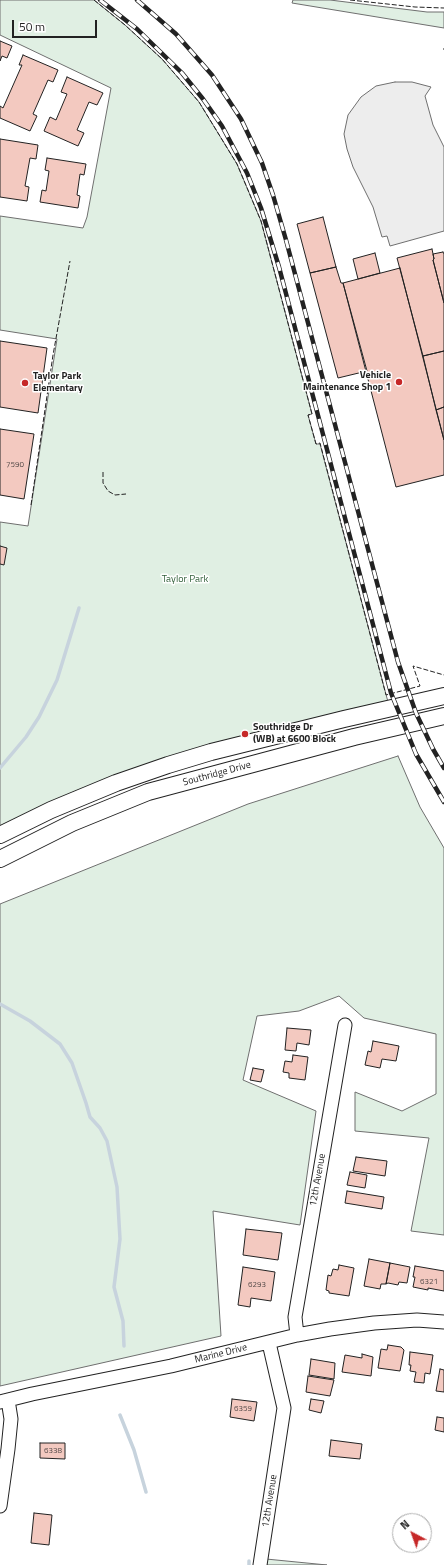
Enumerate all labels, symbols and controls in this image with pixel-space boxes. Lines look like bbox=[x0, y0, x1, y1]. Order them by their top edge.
scale bar bbox=[14, 12, 99, 38]
text: 50 m bbox=[19, 17, 45, 36]
place label: Vehicle Maintenance Shop 1 bbox=[303, 370, 391, 394]
place label: Taylor Park Elementary bbox=[33, 371, 83, 394]
marker: Vehicle Maintenance Shop 1 bbox=[394, 377, 404, 387]
marker: Taylor Park Elementary bbox=[20, 378, 30, 388]
house number: 7590 bbox=[6, 460, 24, 470]
park label: Taylor Park bbox=[162, 574, 208, 586]
place label: Southridge Dr (WB) at 6600 Block bbox=[253, 722, 336, 746]
marker: Southridge Dr (WB) at 6600 Block bbox=[240, 729, 250, 739]
street label: Southridge Drive bbox=[182, 759, 252, 789]
street label: 12th Avenue bbox=[307, 1153, 329, 1207]
house number: 6321 bbox=[420, 1277, 438, 1287]
house number: 6293 bbox=[248, 1280, 266, 1290]
street label: Marine Drive bbox=[194, 1342, 248, 1366]
house number: 6359 bbox=[234, 1404, 252, 1414]
house number: 6338 bbox=[44, 1446, 62, 1456]
street label: 12th Avenue bbox=[260, 1474, 280, 1528]
north arrow bbox=[392, 1513, 432, 1553]
text: N bbox=[397, 1516, 413, 1533]

